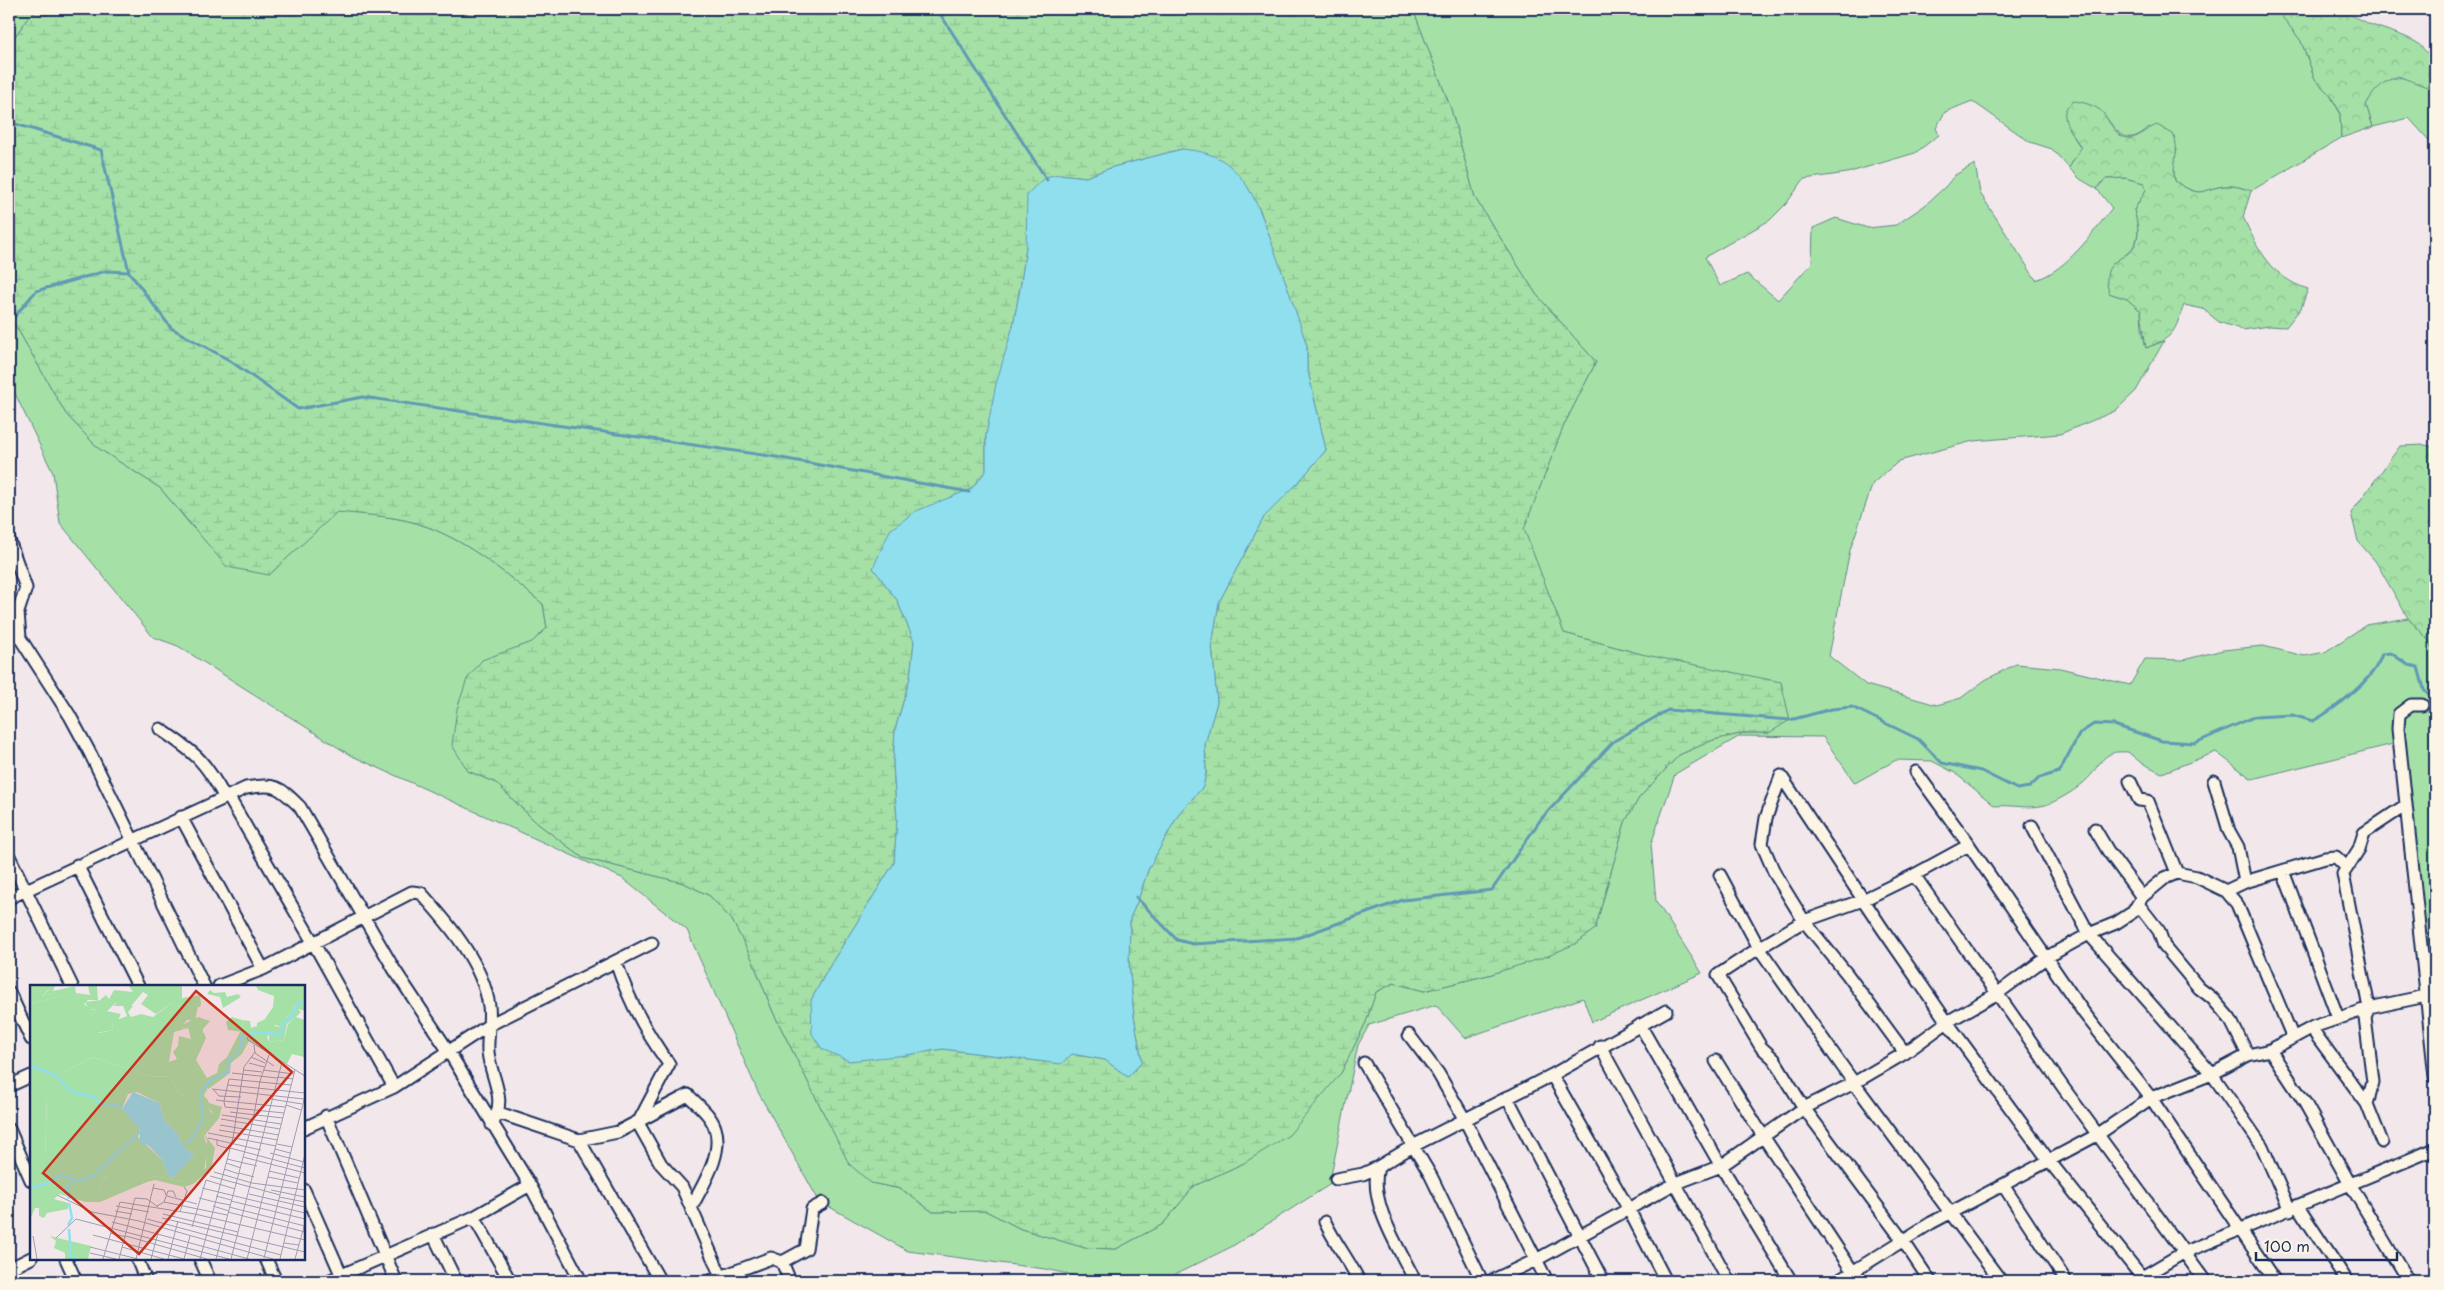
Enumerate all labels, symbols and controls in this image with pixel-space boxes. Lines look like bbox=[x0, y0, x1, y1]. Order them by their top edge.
inset map bbox=[30, 985, 305, 1260]
scale bar bbox=[2256, 1230, 2398, 1262]
text: 100 m bbox=[2264, 1234, 2310, 1257]

